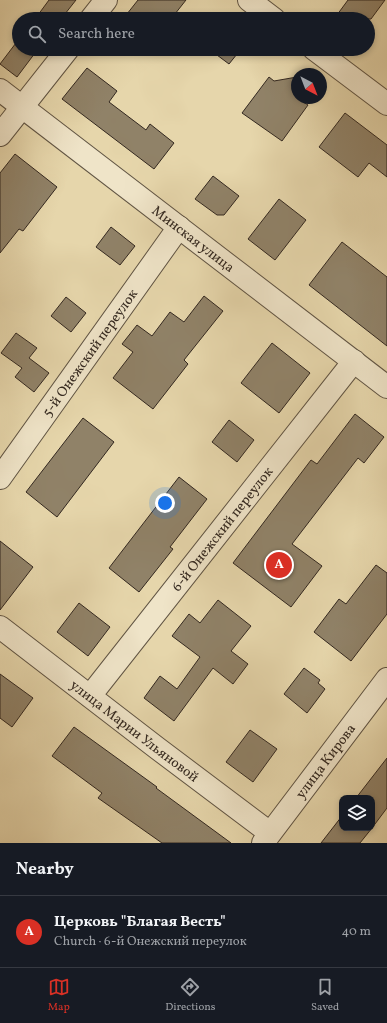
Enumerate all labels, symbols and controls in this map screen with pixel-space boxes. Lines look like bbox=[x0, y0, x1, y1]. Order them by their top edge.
search box bbox=[12, 12, 375, 56]
icon: search bbox=[26, 23, 48, 45]
text: Search here bbox=[58, 24, 135, 45]
north arrow bbox=[291, 68, 327, 104]
street label: Минская улица bbox=[147, 202, 238, 278]
street label: 5-й Онежский переулок bbox=[38, 285, 143, 421]
street label: 6-й Онежский переулок bbox=[168, 463, 278, 596]
your location bbox=[155, 493, 175, 513]
pin: A bbox=[266, 550, 292, 580]
street label: улица Марии Ульяновой bbox=[66, 676, 203, 787]
street label: улица Кирова bbox=[292, 720, 361, 803]
map controls bbox=[339, 795, 375, 831]
button: layers bbox=[339, 795, 375, 831]
text: Nearby bbox=[16, 858, 74, 881]
text: Церковь "Благая Весть" bbox=[54, 912, 226, 933]
text: A bbox=[24, 923, 34, 941]
text: 40 m bbox=[342, 923, 371, 941]
text: Church · 6-й Онежский переулок bbox=[54, 933, 247, 951]
tab: Map bbox=[48, 976, 70, 1015]
tab: Directions bbox=[165, 976, 216, 1015]
tab: Saved bbox=[311, 976, 339, 1015]

